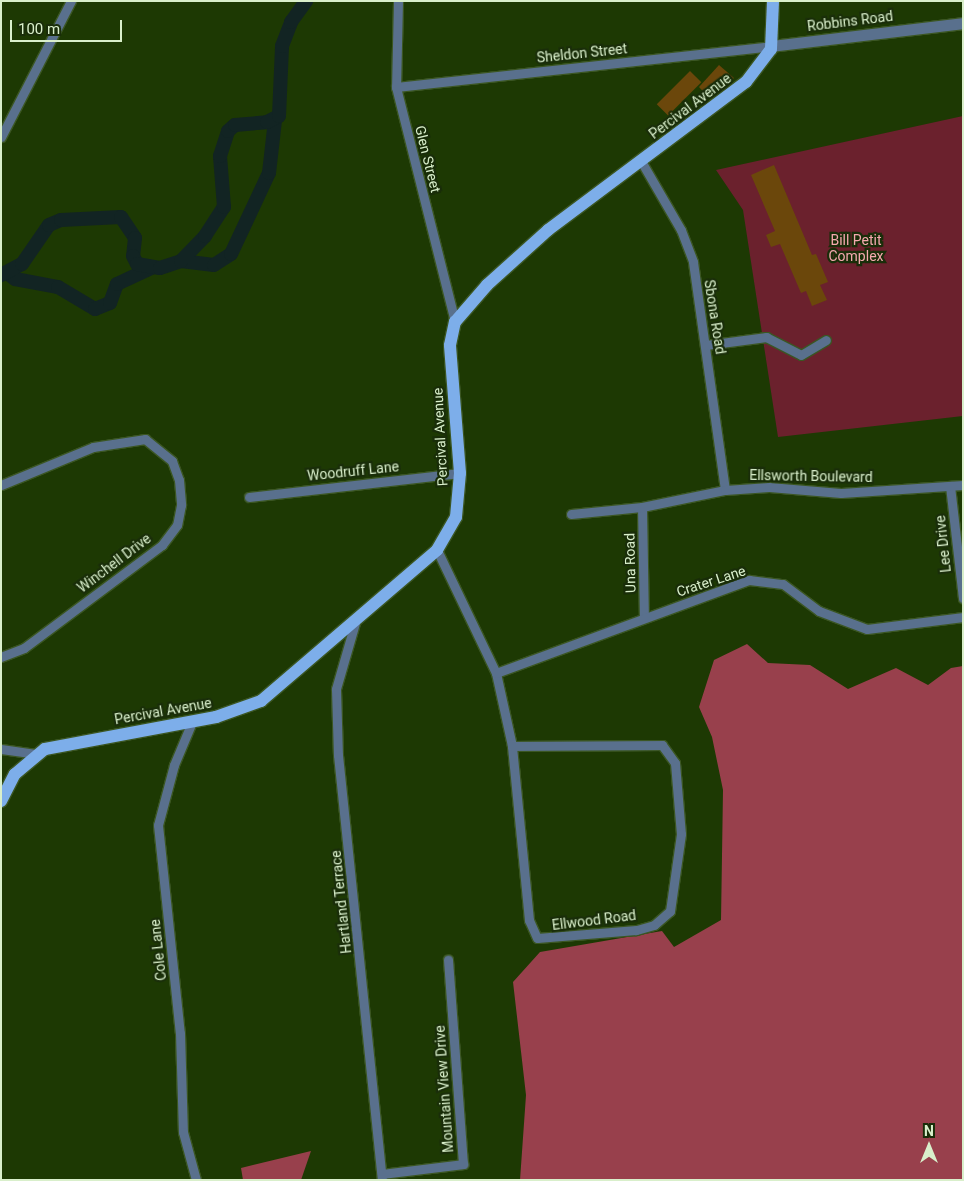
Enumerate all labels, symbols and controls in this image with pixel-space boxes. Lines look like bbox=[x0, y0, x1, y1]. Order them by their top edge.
street label: Robbins Road bbox=[806, 7, 894, 35]
scale bar bbox=[12, 10, 125, 42]
text: 100 m bbox=[18, 20, 60, 38]
street label: Sheldon Street bbox=[536, 40, 628, 66]
street label: Percival Avenue bbox=[646, 70, 734, 142]
street label: Glen Street bbox=[412, 124, 444, 194]
park label: Bill Petit Complex bbox=[828, 232, 884, 264]
street label: Sbona Road bbox=[701, 279, 729, 355]
street label: Percival Avenue bbox=[429, 387, 451, 487]
street label: Woodruff Lane bbox=[306, 458, 400, 484]
street label: Ellsworth Boulevard bbox=[749, 467, 873, 485]
street label: Lee Drive bbox=[932, 515, 954, 573]
street label: Winchell Drive bbox=[74, 530, 154, 596]
street label: Una Road bbox=[621, 533, 639, 593]
street label: Crater Lane bbox=[674, 562, 748, 600]
street label: Percival Avenue bbox=[113, 694, 213, 728]
street label: Hartland Terrace bbox=[327, 849, 355, 955]
street label: Ellwood Road bbox=[551, 906, 637, 934]
street label: Cole Lane bbox=[146, 918, 170, 982]
street label: Mountain View Drive bbox=[431, 1025, 457, 1153]
north arrow bbox=[904, 1121, 954, 1171]
text: N bbox=[924, 1123, 934, 1139]

